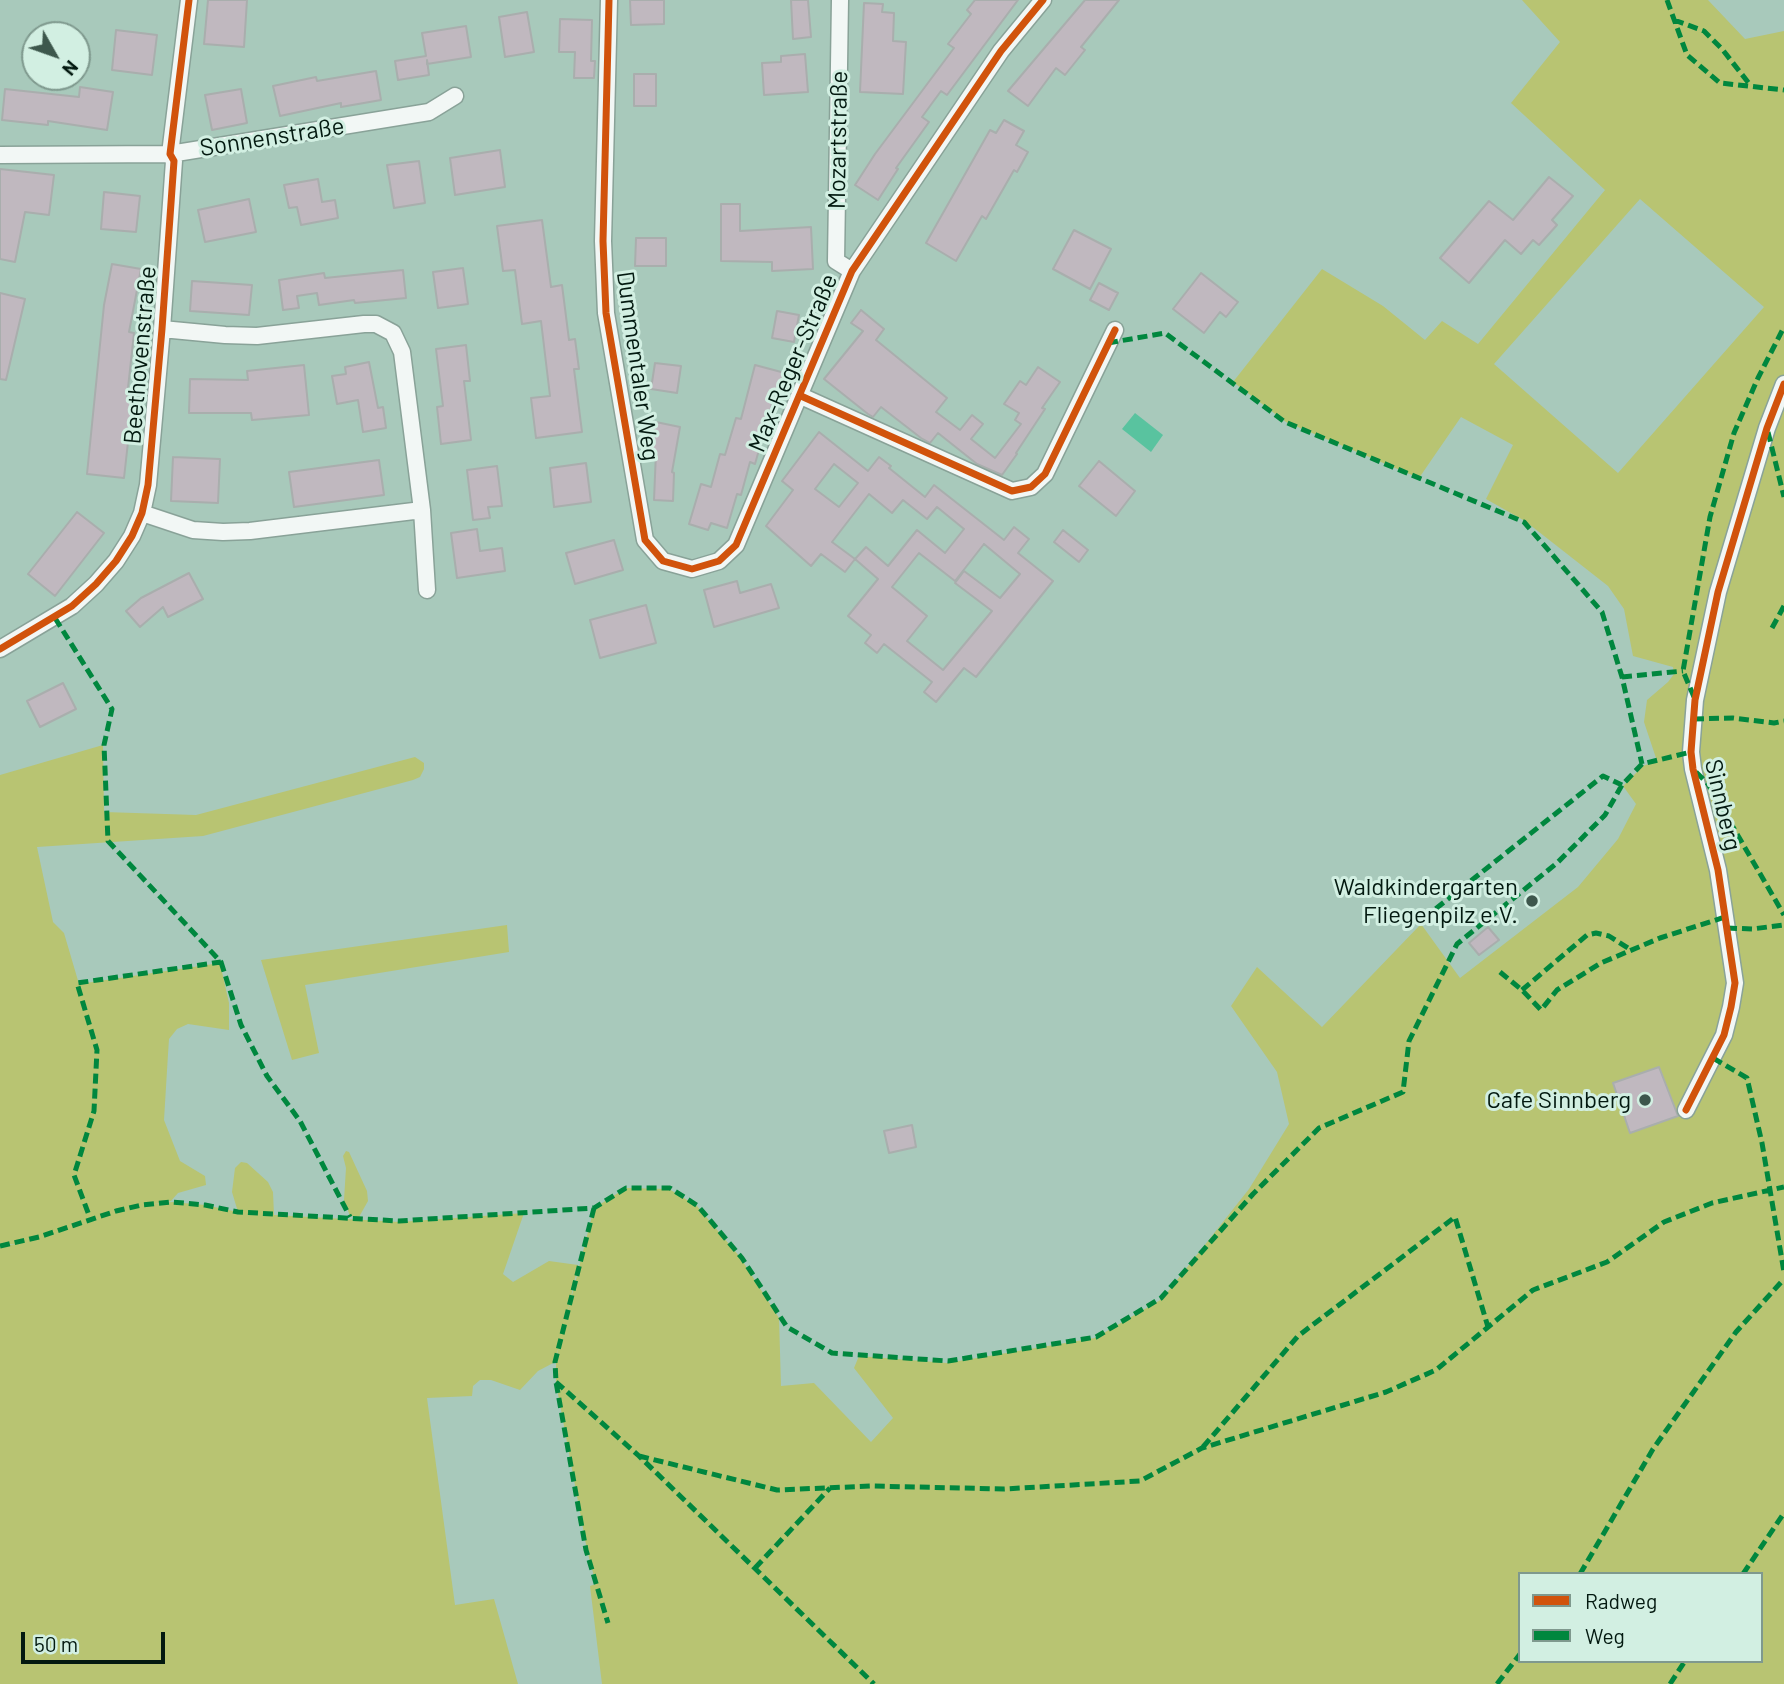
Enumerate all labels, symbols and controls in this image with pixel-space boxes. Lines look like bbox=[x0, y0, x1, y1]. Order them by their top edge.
north arrow bbox=[21, 21, 91, 91]
text: N bbox=[58, 56, 84, 81]
street label: Mozartstraße bbox=[822, 71, 854, 209]
street label: Sonnenstraße bbox=[198, 111, 346, 163]
street label: Beethovenstraße bbox=[118, 265, 162, 445]
street label: Dummentaler Weg bbox=[610, 269, 666, 463]
street label: Max-Reger-Straße bbox=[742, 270, 844, 456]
street label: Sinnberg bbox=[1699, 756, 1747, 854]
place label: Waldkindergarten Fliegenpilz e.V. bbox=[1334, 873, 1518, 929]
marker: Waldkindergarten Fliegenpilz e.V. bbox=[1524, 893, 1540, 909]
place label: Cafe Sinnberg bbox=[1486, 1086, 1631, 1114]
marker: Cafe Sinnberg bbox=[1637, 1092, 1653, 1108]
legend bbox=[1518, 1572, 1763, 1663]
text: Radweg bbox=[1585, 1588, 1657, 1613]
scale bar bbox=[24, 1618, 168, 1662]
text: Weg bbox=[1585, 1623, 1625, 1648]
text: 50 m bbox=[34, 1631, 78, 1656]

